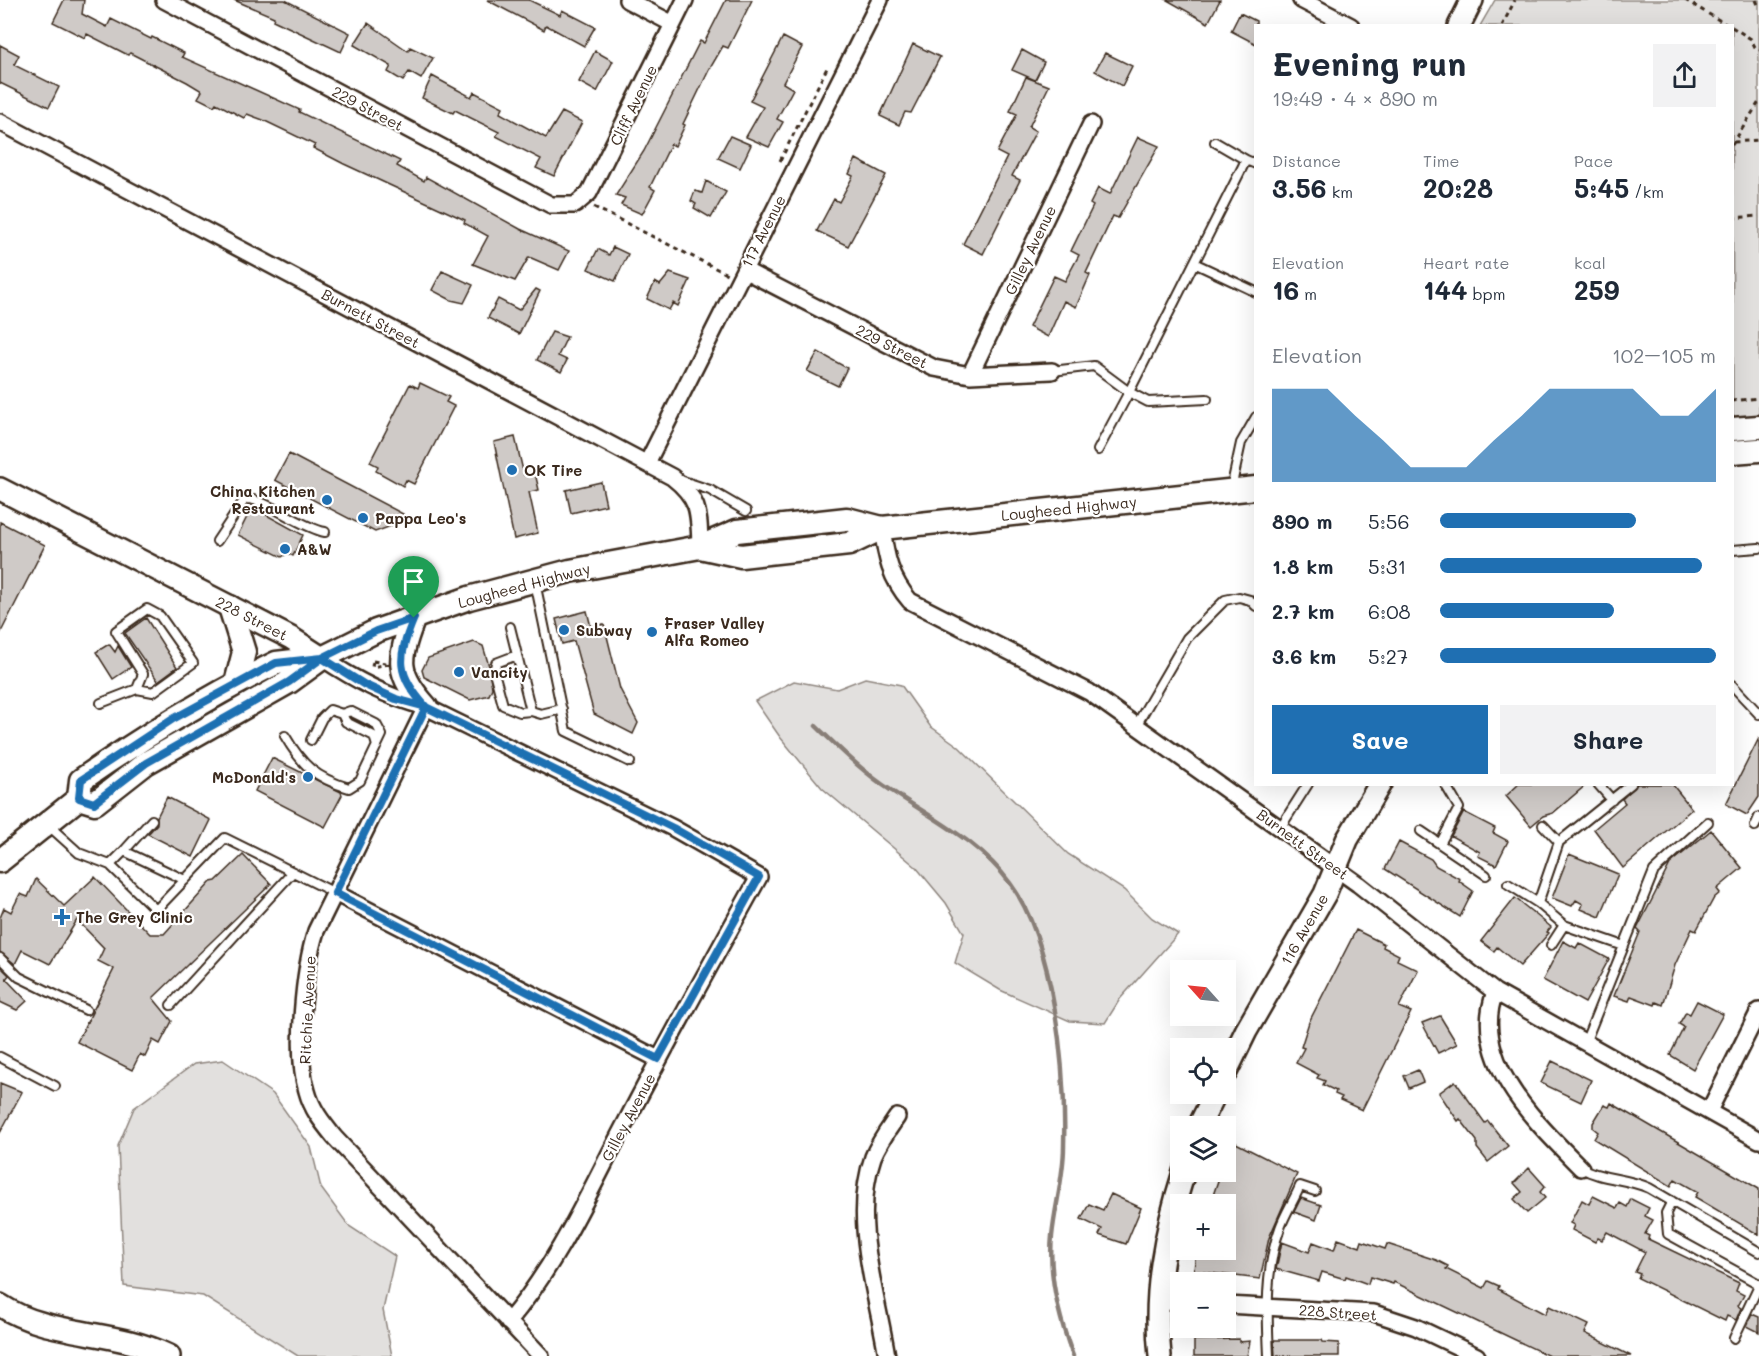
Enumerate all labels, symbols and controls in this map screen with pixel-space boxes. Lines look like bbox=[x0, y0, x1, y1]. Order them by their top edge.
text: Evening run bbox=[1272, 41, 1466, 84]
button: share bbox=[1653, 44, 1716, 107]
street label: Cliff Avenue bbox=[605, 61, 661, 149]
street label: 229 Street bbox=[329, 81, 407, 135]
text: 19:49 · 4 × 890 m bbox=[1272, 85, 1438, 111]
text: Distance bbox=[1272, 150, 1341, 171]
text: Time bbox=[1423, 150, 1459, 171]
text: Pace bbox=[1574, 150, 1613, 171]
text: 3.56 bbox=[1272, 171, 1327, 205]
text: 20:28 bbox=[1423, 171, 1493, 205]
text: 5:45 bbox=[1574, 171, 1629, 205]
text: km bbox=[1327, 181, 1353, 202]
text: /km bbox=[1629, 181, 1664, 202]
street label: 117 Avenue bbox=[736, 192, 790, 270]
street label: Gilley Avenue bbox=[1000, 202, 1060, 298]
text: Elevation bbox=[1272, 252, 1344, 273]
text: Heart rate bbox=[1423, 252, 1509, 273]
text: kcal bbox=[1574, 252, 1606, 273]
text: 16 bbox=[1272, 273, 1299, 307]
text: 144 bbox=[1423, 273, 1468, 307]
text: 259 bbox=[1574, 273, 1619, 307]
text: m bbox=[1299, 283, 1317, 304]
text: bpm bbox=[1468, 283, 1505, 304]
street label: Burnett Street bbox=[318, 284, 424, 352]
street label: 229 Street bbox=[853, 319, 931, 373]
text: Elevation bbox=[1272, 342, 1362, 368]
text: 102–105 m bbox=[1612, 342, 1716, 368]
place label: OK Tire bbox=[524, 460, 582, 480]
marker: OK Tire bbox=[505, 463, 519, 477]
place label: China Kitchen Restaurant bbox=[210, 481, 315, 518]
street label: Lougheed Highway bbox=[1000, 491, 1138, 525]
marker: China Kitchen Restaurant bbox=[320, 493, 334, 507]
place label: Pappa Leo's bbox=[375, 508, 466, 528]
text: 890 m bbox=[1272, 508, 1332, 534]
text: 5:56 bbox=[1368, 508, 1410, 534]
marker: Pappa Leo's bbox=[356, 511, 370, 525]
place label: A&W bbox=[297, 539, 332, 559]
marker: A&W bbox=[278, 542, 292, 556]
text: 1.8 km bbox=[1272, 553, 1333, 579]
text: 5:31 bbox=[1368, 553, 1407, 579]
pin bbox=[388, 556, 439, 618]
street label: Lougheed Highway bbox=[456, 558, 593, 612]
icon: arrive bbox=[397, 565, 430, 598]
street label: 228 Street bbox=[213, 591, 291, 645]
text: 2.7 km bbox=[1272, 598, 1334, 624]
text: 6:08 bbox=[1368, 598, 1411, 624]
place label: Fraser Valley Alfa Romeo bbox=[664, 613, 765, 650]
place label: Subway bbox=[576, 620, 632, 640]
marker: Subway bbox=[557, 623, 571, 637]
marker: Fraser Valley Alfa Romeo bbox=[645, 625, 659, 639]
text: 3.6 km bbox=[1272, 643, 1336, 669]
text: 5:27 bbox=[1368, 643, 1408, 669]
place label: Vancity bbox=[471, 662, 528, 682]
marker: Vancity bbox=[452, 665, 466, 679]
button: Save bbox=[1272, 705, 1488, 774]
button: Share bbox=[1500, 705, 1716, 774]
place label: McDonald's bbox=[212, 767, 296, 787]
marker: McDonald's bbox=[301, 770, 315, 784]
street label: Burnett Street bbox=[1253, 804, 1353, 884]
street label: 116 Avenue bbox=[1276, 890, 1332, 968]
place label: The Grey Clinic bbox=[76, 907, 193, 927]
marker: The Grey Clinic bbox=[53, 908, 71, 926]
street label: Ritchie Avenue bbox=[294, 955, 320, 1065]
north arrow bbox=[1170, 960, 1236, 1026]
map controls bbox=[1170, 960, 1236, 1338]
button: locate bbox=[1170, 1038, 1236, 1104]
street label: Gilley Avenue bbox=[596, 1069, 660, 1165]
button: layers bbox=[1170, 1116, 1236, 1182]
button: + bbox=[1170, 1194, 1236, 1260]
button: − bbox=[1170, 1272, 1236, 1338]
street label: 228 Street bbox=[1298, 1299, 1378, 1325]

